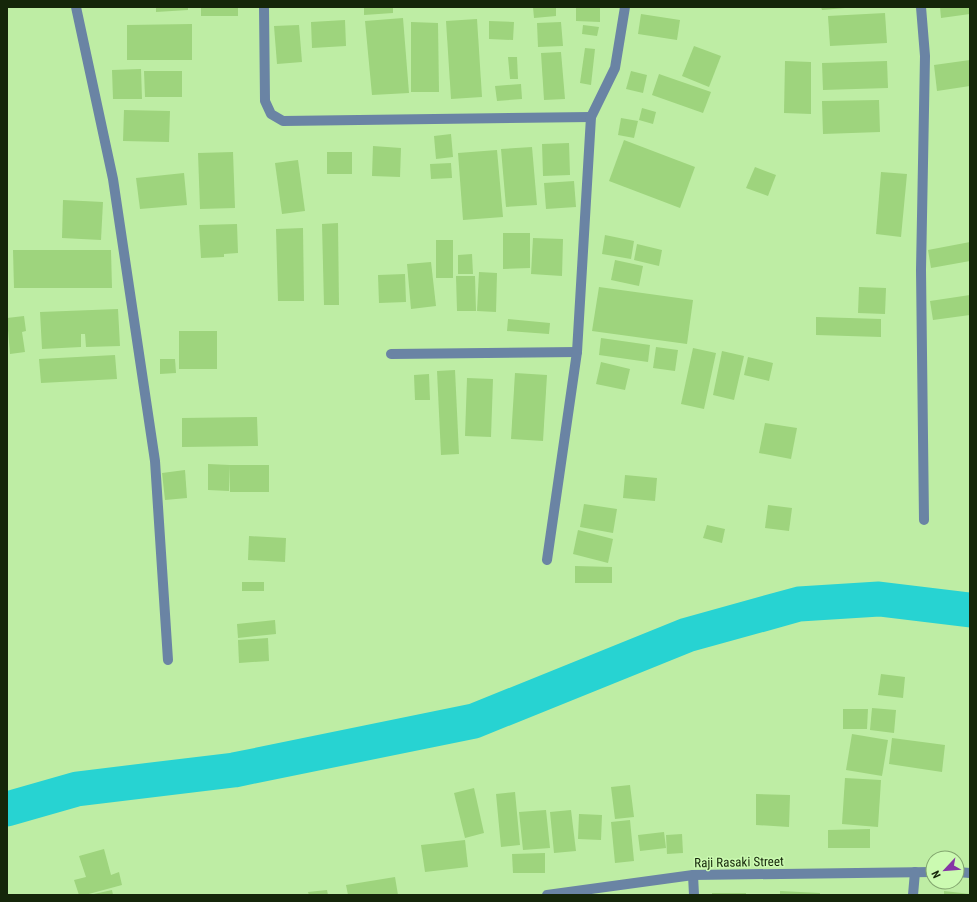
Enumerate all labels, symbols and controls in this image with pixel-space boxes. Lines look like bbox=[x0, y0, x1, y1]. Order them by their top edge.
north arrow bbox=[925, 850, 965, 890]
street label: Raji Rasaki Street bbox=[694, 854, 784, 870]
text: N bbox=[929, 868, 944, 880]

